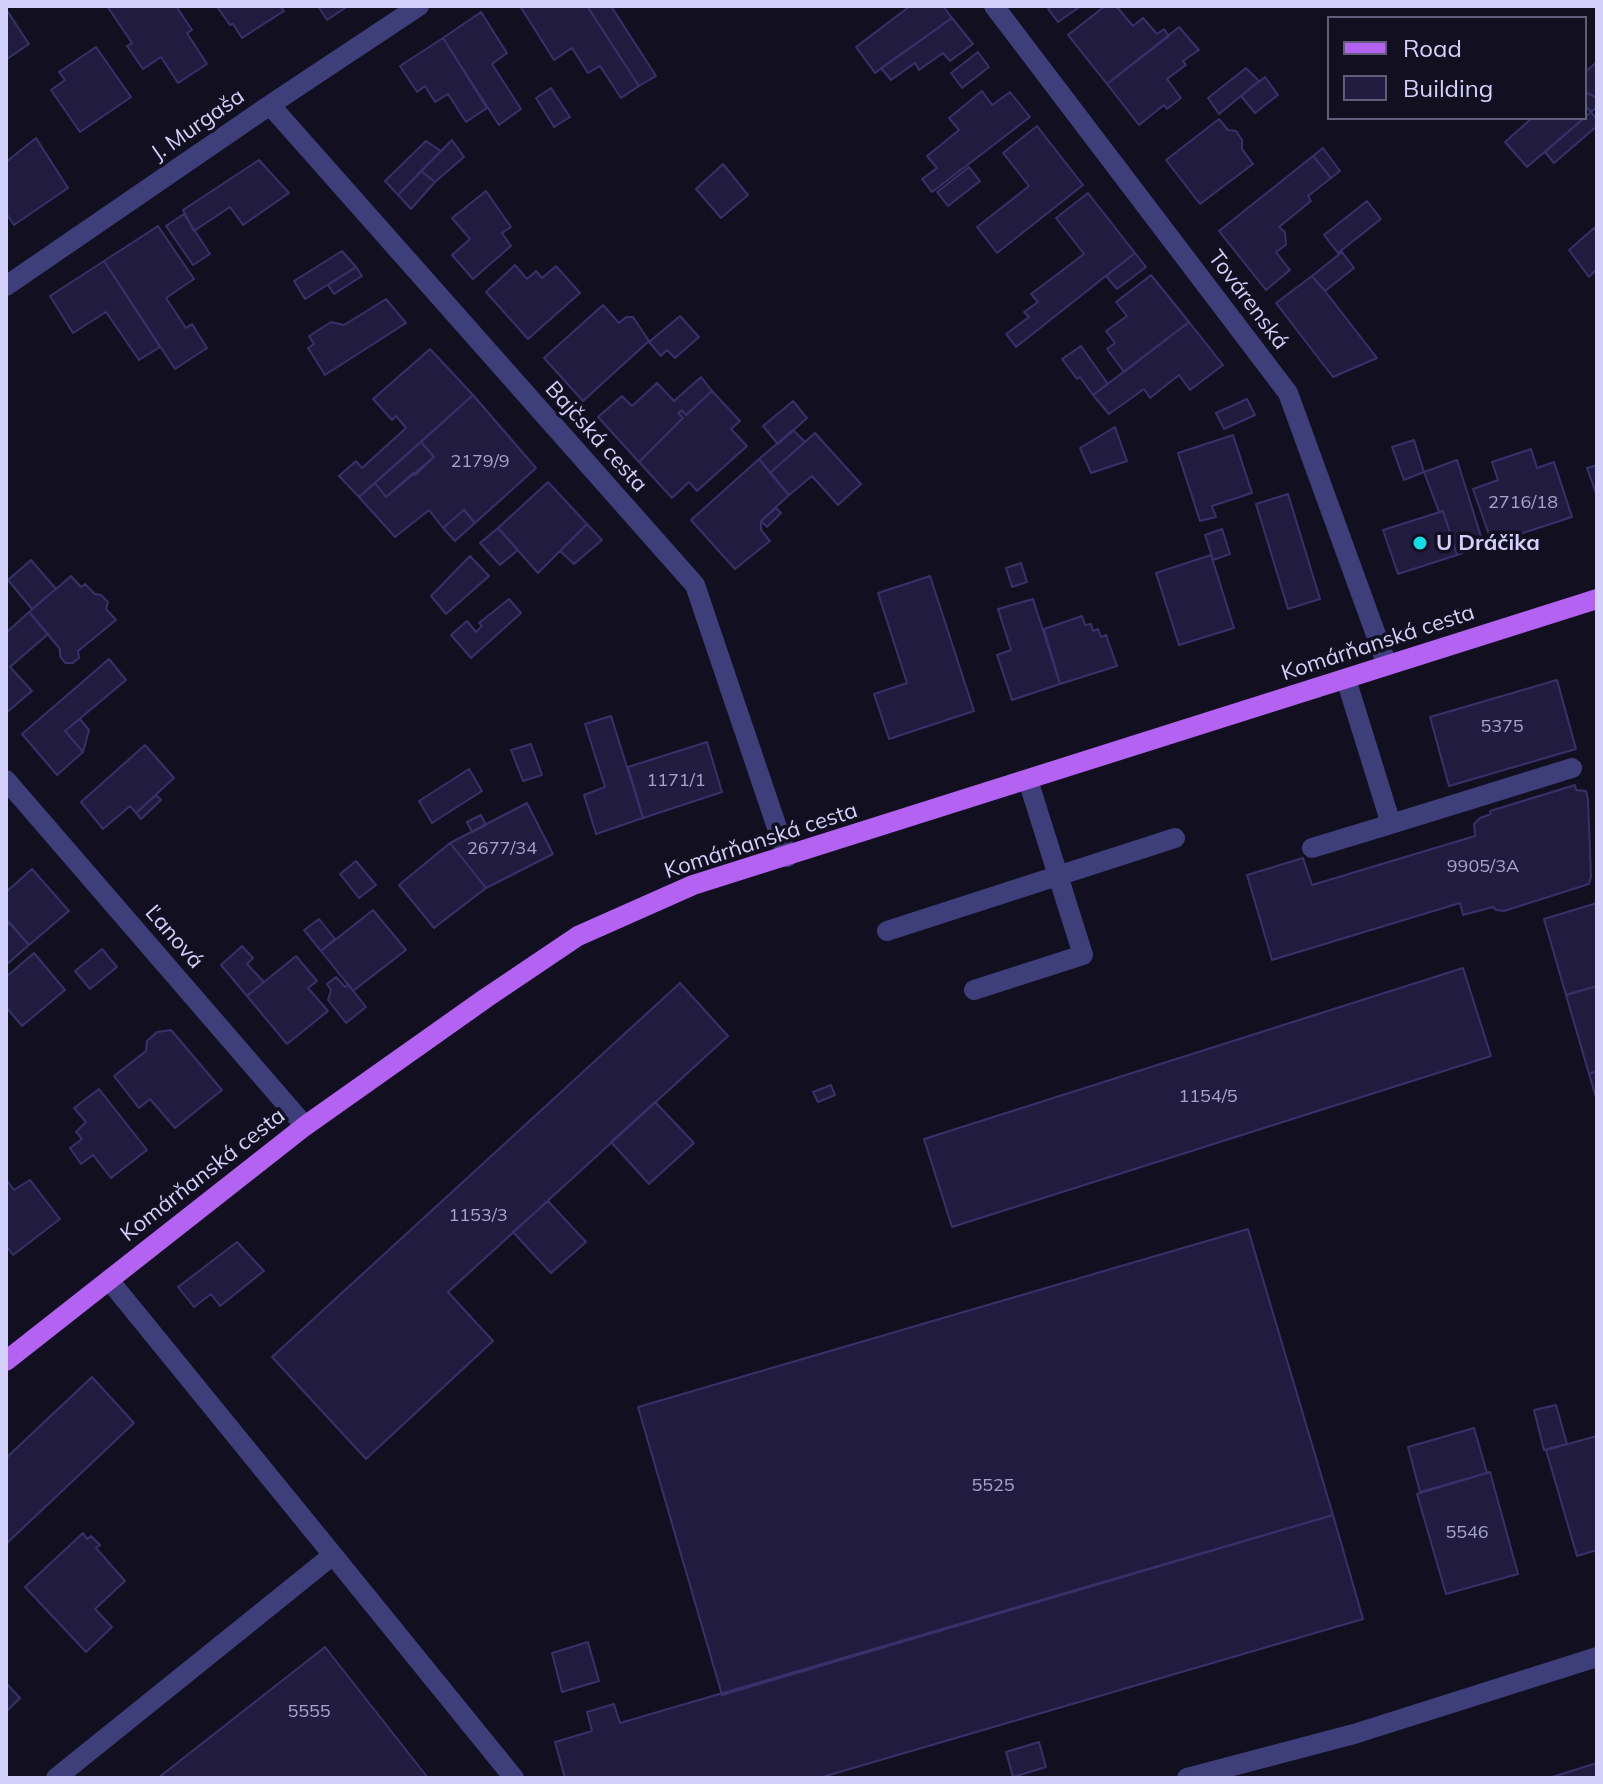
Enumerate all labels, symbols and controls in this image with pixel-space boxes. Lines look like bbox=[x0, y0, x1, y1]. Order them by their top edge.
legend bbox=[1327, 16, 1587, 120]
text: Road bbox=[1403, 33, 1462, 63]
text: Building bbox=[1403, 73, 1493, 103]
street label: J. Murgaša bbox=[146, 83, 250, 167]
street label: Továrenská bbox=[1202, 245, 1294, 355]
street label: Bajčská cesta bbox=[539, 376, 653, 498]
house number: 2179/9 bbox=[450, 451, 510, 473]
house number: 2716/18 bbox=[1488, 492, 1558, 514]
place label: U Dráčika bbox=[1436, 530, 1540, 556]
marker: U Dráčika bbox=[1411, 534, 1429, 552]
street label: Komárňanská cesta bbox=[1278, 599, 1478, 687]
house number: 5375 bbox=[1480, 716, 1524, 738]
house number: 1171/1 bbox=[646, 770, 706, 792]
street label: Komárňanská cesta bbox=[661, 797, 861, 885]
house number: 2677/34 bbox=[467, 838, 537, 860]
house number: 9905/3A bbox=[1447, 856, 1519, 878]
street label: Ľanová bbox=[139, 900, 209, 974]
house number: 1154/5 bbox=[1178, 1086, 1238, 1108]
street label: Komárňanská cesta bbox=[116, 1103, 290, 1247]
house number: 1153/3 bbox=[448, 1205, 508, 1227]
house number: 5525 bbox=[971, 1475, 1015, 1497]
house number: 5546 bbox=[1445, 1522, 1489, 1544]
house number: 5555 bbox=[287, 1701, 331, 1723]

